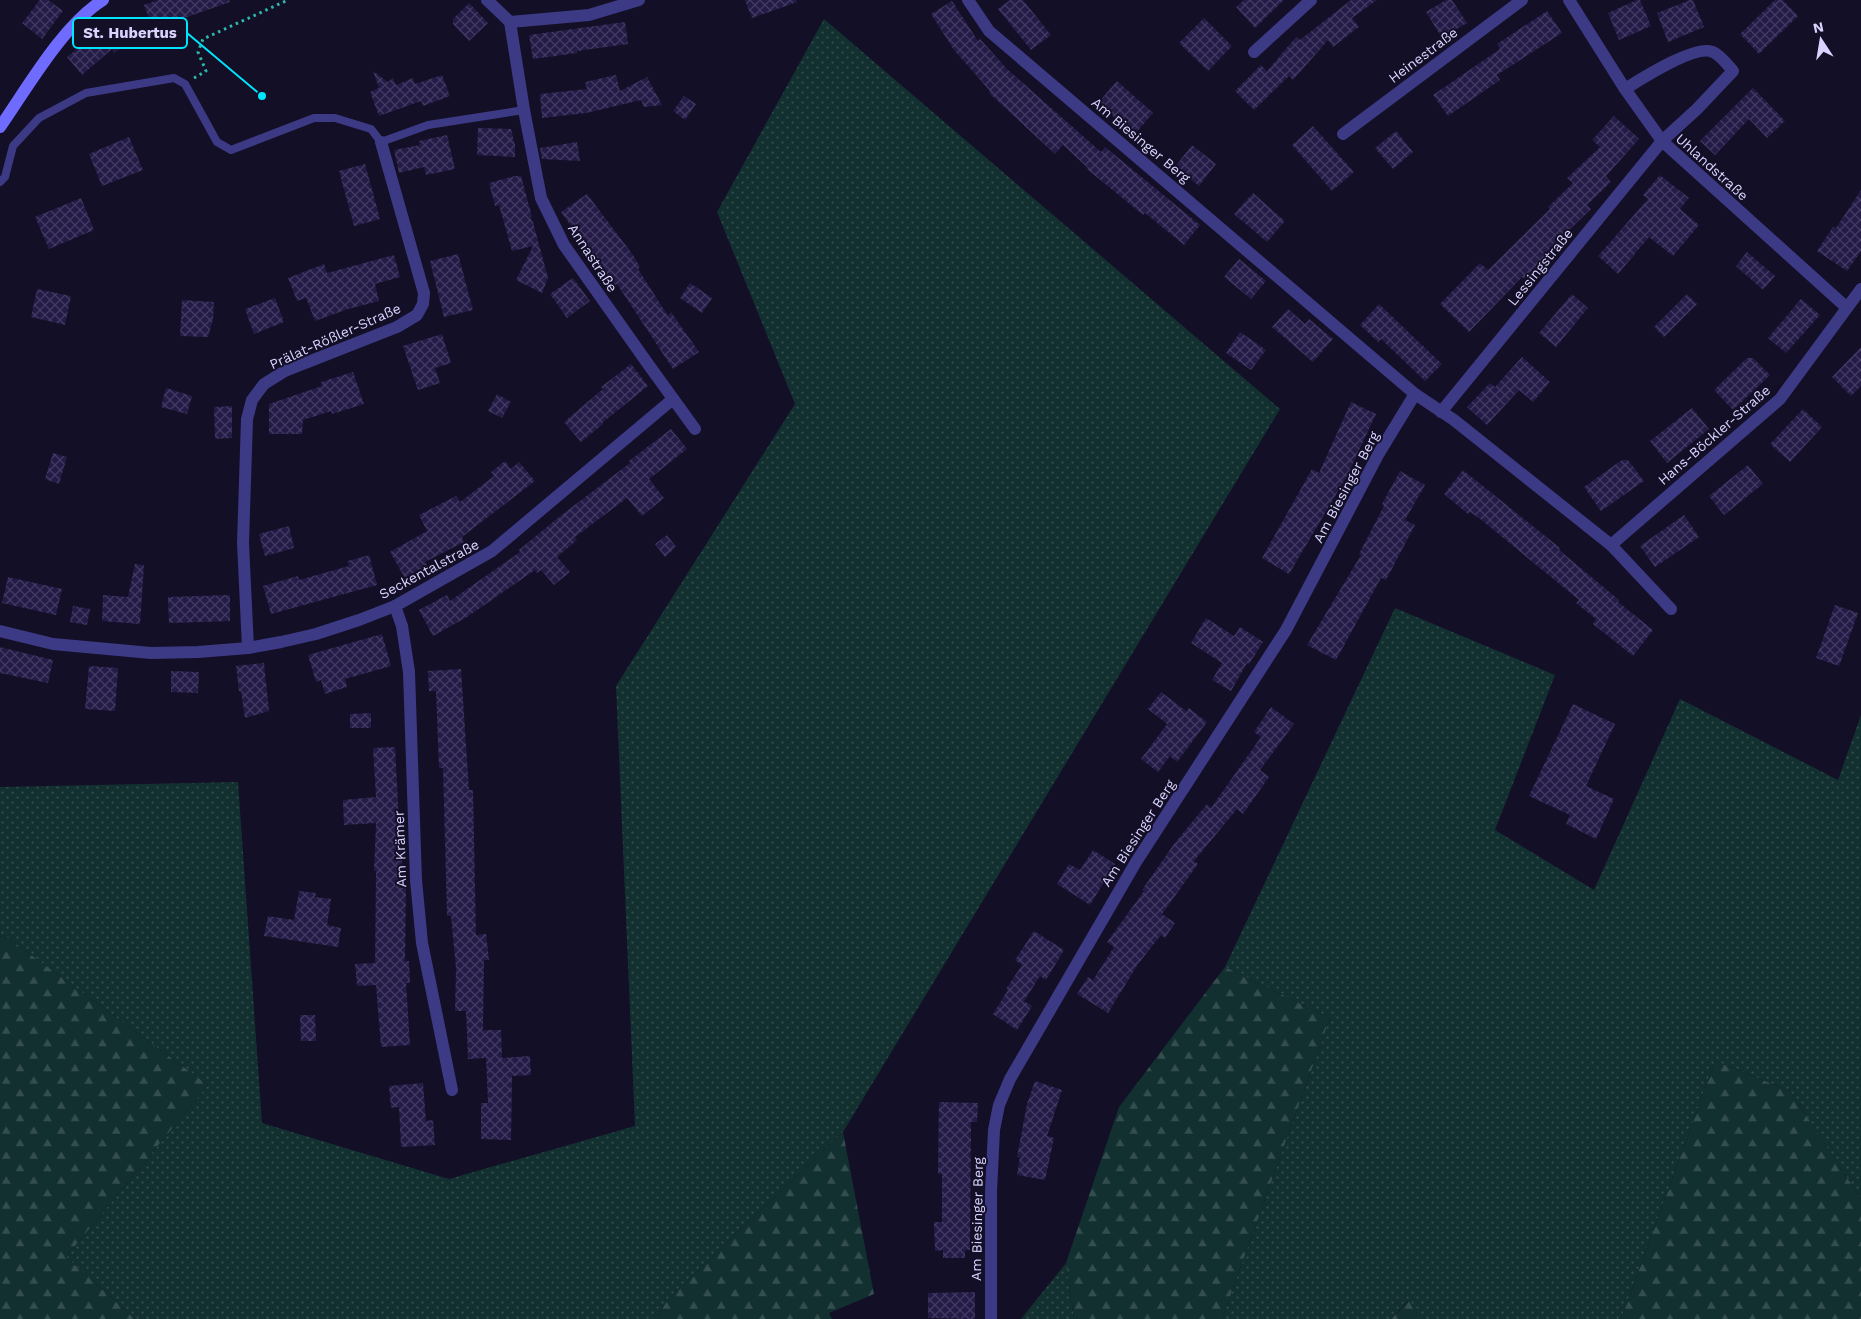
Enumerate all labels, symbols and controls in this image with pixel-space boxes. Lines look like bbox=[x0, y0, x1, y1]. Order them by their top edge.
north arrow bbox=[1796, 15, 1846, 65]
callout: St. Hubertus bbox=[73, 18, 187, 48]
text: N bbox=[1812, 18, 1825, 36]
text: St. Hubertus bbox=[83, 24, 177, 42]
street label: Heinestraße bbox=[1385, 24, 1461, 86]
street label: Am Biesinger Berg bbox=[1088, 94, 1194, 186]
street label: Uhlandstraße bbox=[1673, 130, 1751, 204]
street label: Annastraße bbox=[565, 221, 621, 295]
street label: Lessingstraße bbox=[1504, 225, 1576, 309]
street label: Prälat-Rößler-Straße bbox=[267, 300, 403, 372]
street label: Hans-Böckler-Straße bbox=[1655, 382, 1773, 488]
street label: Am Biesinger Berg bbox=[1310, 428, 1382, 545]
street label: Seckentalstraße bbox=[376, 536, 482, 602]
street label: Am Biesinger Berg bbox=[1098, 776, 1179, 889]
street label: Am Krämer bbox=[391, 810, 409, 888]
street label: Am Biesinger Berg bbox=[968, 1156, 986, 1281]

